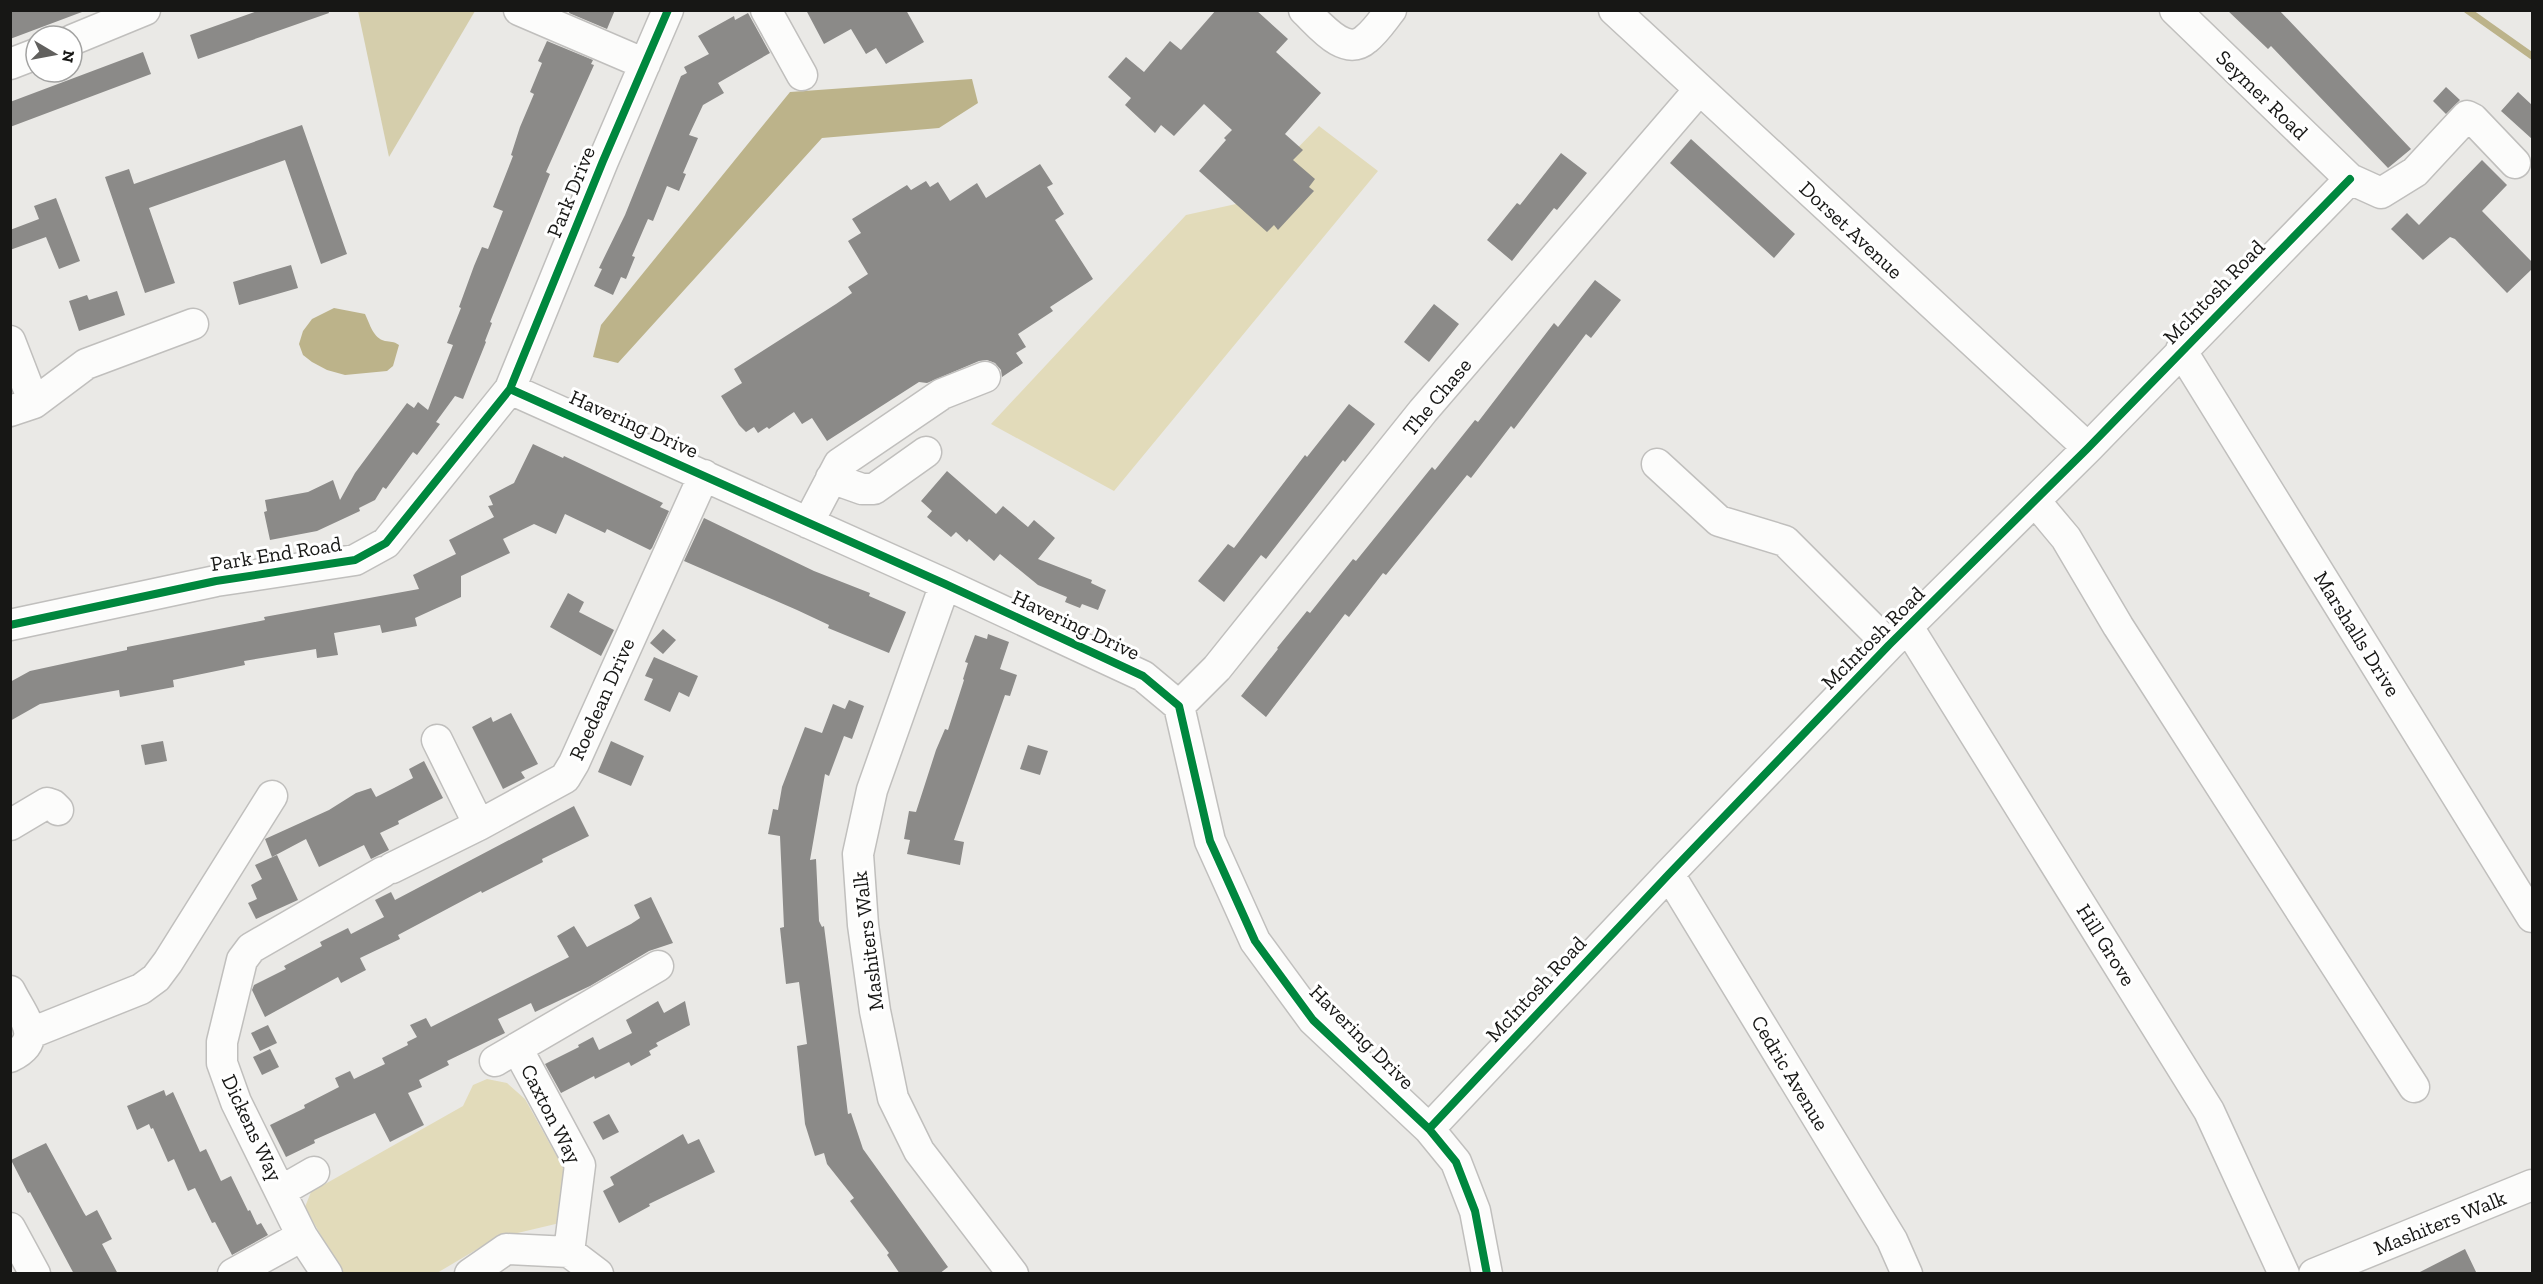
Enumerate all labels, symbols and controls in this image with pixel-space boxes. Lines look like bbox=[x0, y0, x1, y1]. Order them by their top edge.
north arrow bbox=[24, 24, 84, 84]
street label: Seymer Road bbox=[2211, 45, 2314, 145]
text: N bbox=[58, 49, 79, 64]
street label: Park Drive bbox=[541, 143, 600, 241]
street label: Dorset Avenue bbox=[1795, 176, 1908, 284]
street label: McIntosh Road bbox=[2158, 234, 2270, 349]
street label: The Chase bbox=[1397, 353, 1476, 441]
street label: Havering Drive bbox=[566, 384, 702, 463]
street label: Park End Road bbox=[209, 531, 344, 576]
street label: Marshalls Drive bbox=[2309, 566, 2406, 701]
street label: McIntosh Road bbox=[1816, 581, 1930, 694]
street label: Havering Drive bbox=[1008, 584, 1144, 665]
street label: Roedean Drive bbox=[563, 634, 640, 764]
street label: Mashiters Walk bbox=[847, 870, 888, 1012]
street label: Hill Grove bbox=[2072, 899, 2141, 990]
street label: McIntosh Road bbox=[1480, 930, 1591, 1047]
street label: Havering Drive bbox=[1305, 979, 1420, 1094]
street label: Cedric Avenue bbox=[1746, 1011, 1835, 1135]
street label: Caxton Way bbox=[516, 1060, 587, 1168]
street label: Dickens Way bbox=[217, 1070, 288, 1186]
street label: Mashiters Walk bbox=[2370, 1185, 2510, 1260]

